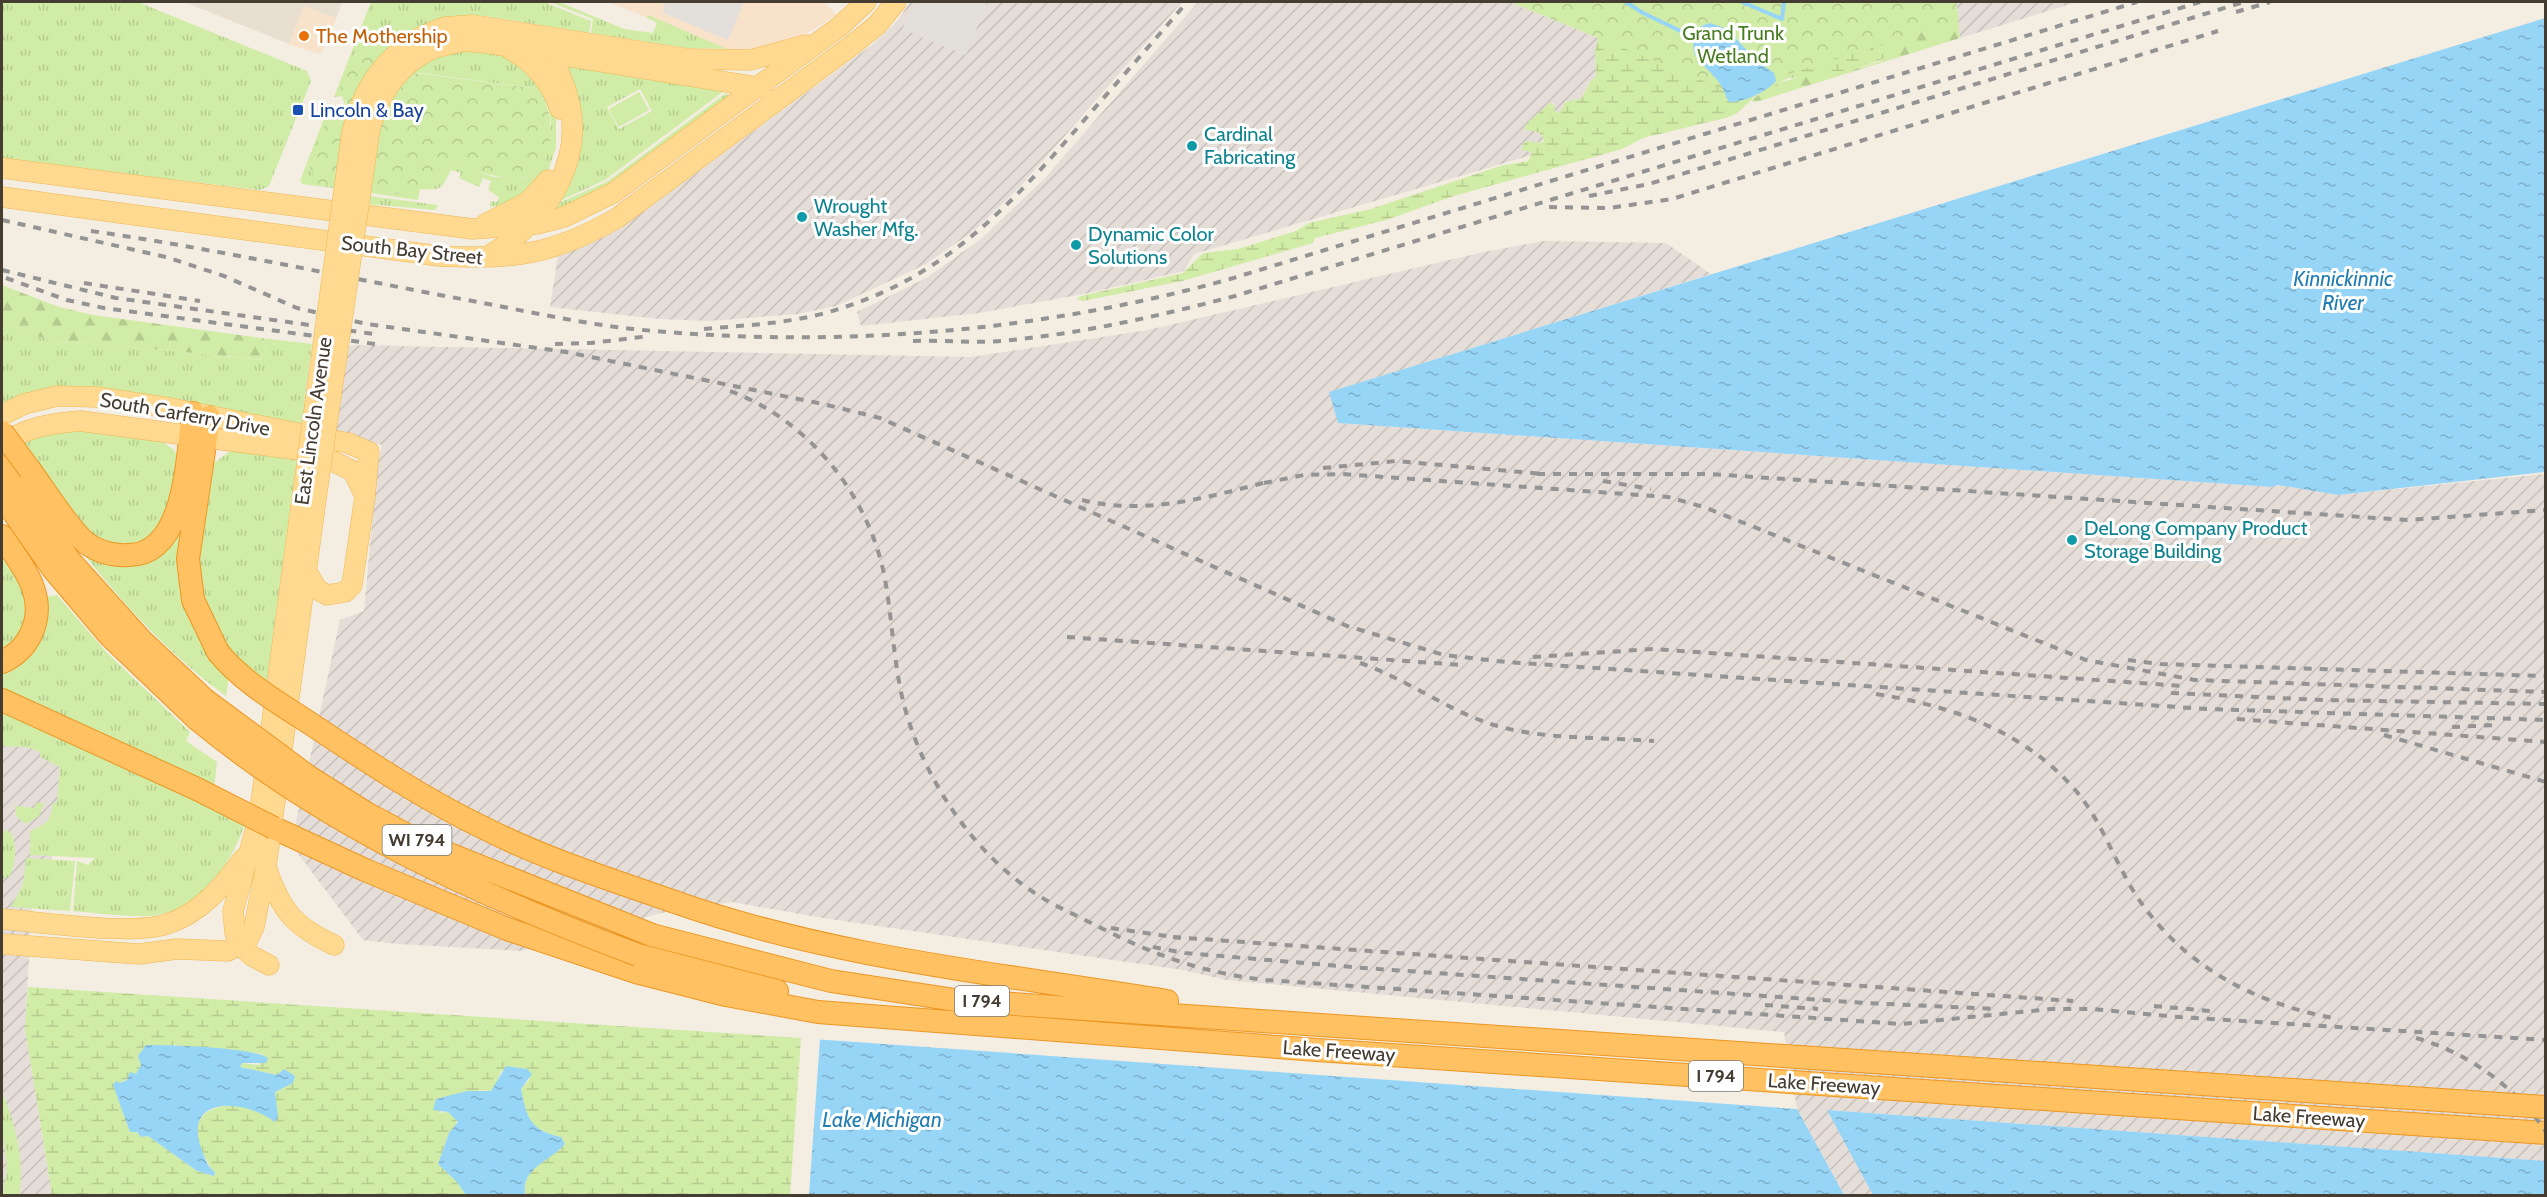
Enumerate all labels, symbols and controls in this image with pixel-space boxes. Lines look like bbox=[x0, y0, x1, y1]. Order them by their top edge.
park label: Grand Trunk Wetland bbox=[1682, 21, 1784, 68]
place label: The Mothership bbox=[316, 24, 448, 48]
marker: The Mothership bbox=[297, 29, 311, 43]
place label: Lincoln & Bay bbox=[310, 98, 424, 122]
marker: Lincoln & Bay bbox=[291, 103, 305, 117]
place label: Cardinal Fabricating bbox=[1204, 122, 1296, 169]
marker: Cardinal Fabricating bbox=[1185, 139, 1199, 153]
place label: Wrought Washer Mfg. bbox=[814, 194, 918, 241]
marker: Wrought Washer Mfg. bbox=[795, 210, 809, 224]
place label: Dynamic Color Solutions bbox=[1088, 222, 1214, 269]
street label: South Bay Street bbox=[340, 231, 484, 269]
marker: Dynamic Color Solutions bbox=[1069, 238, 1083, 252]
water label: Kinnickinnic River bbox=[2293, 266, 2393, 315]
street label: East Lincoln Avenue bbox=[289, 335, 337, 507]
street label: South Carferry Drive bbox=[98, 387, 272, 441]
place label: DeLong Company Product Storage Building bbox=[2084, 516, 2308, 563]
marker: DeLong Company Product Storage Building bbox=[2065, 533, 2079, 547]
road number: WI 794 bbox=[382, 825, 452, 855]
road number: I 794 bbox=[955, 986, 1009, 1016]
street label: Lake Freeway bbox=[1282, 1035, 1396, 1067]
road number: I 794 bbox=[1689, 1061, 1743, 1091]
street label: Lake Freeway bbox=[1767, 1068, 1881, 1100]
street label: Lake Freeway bbox=[2252, 1101, 2366, 1133]
water label: Lake Michigan bbox=[822, 1107, 942, 1132]

